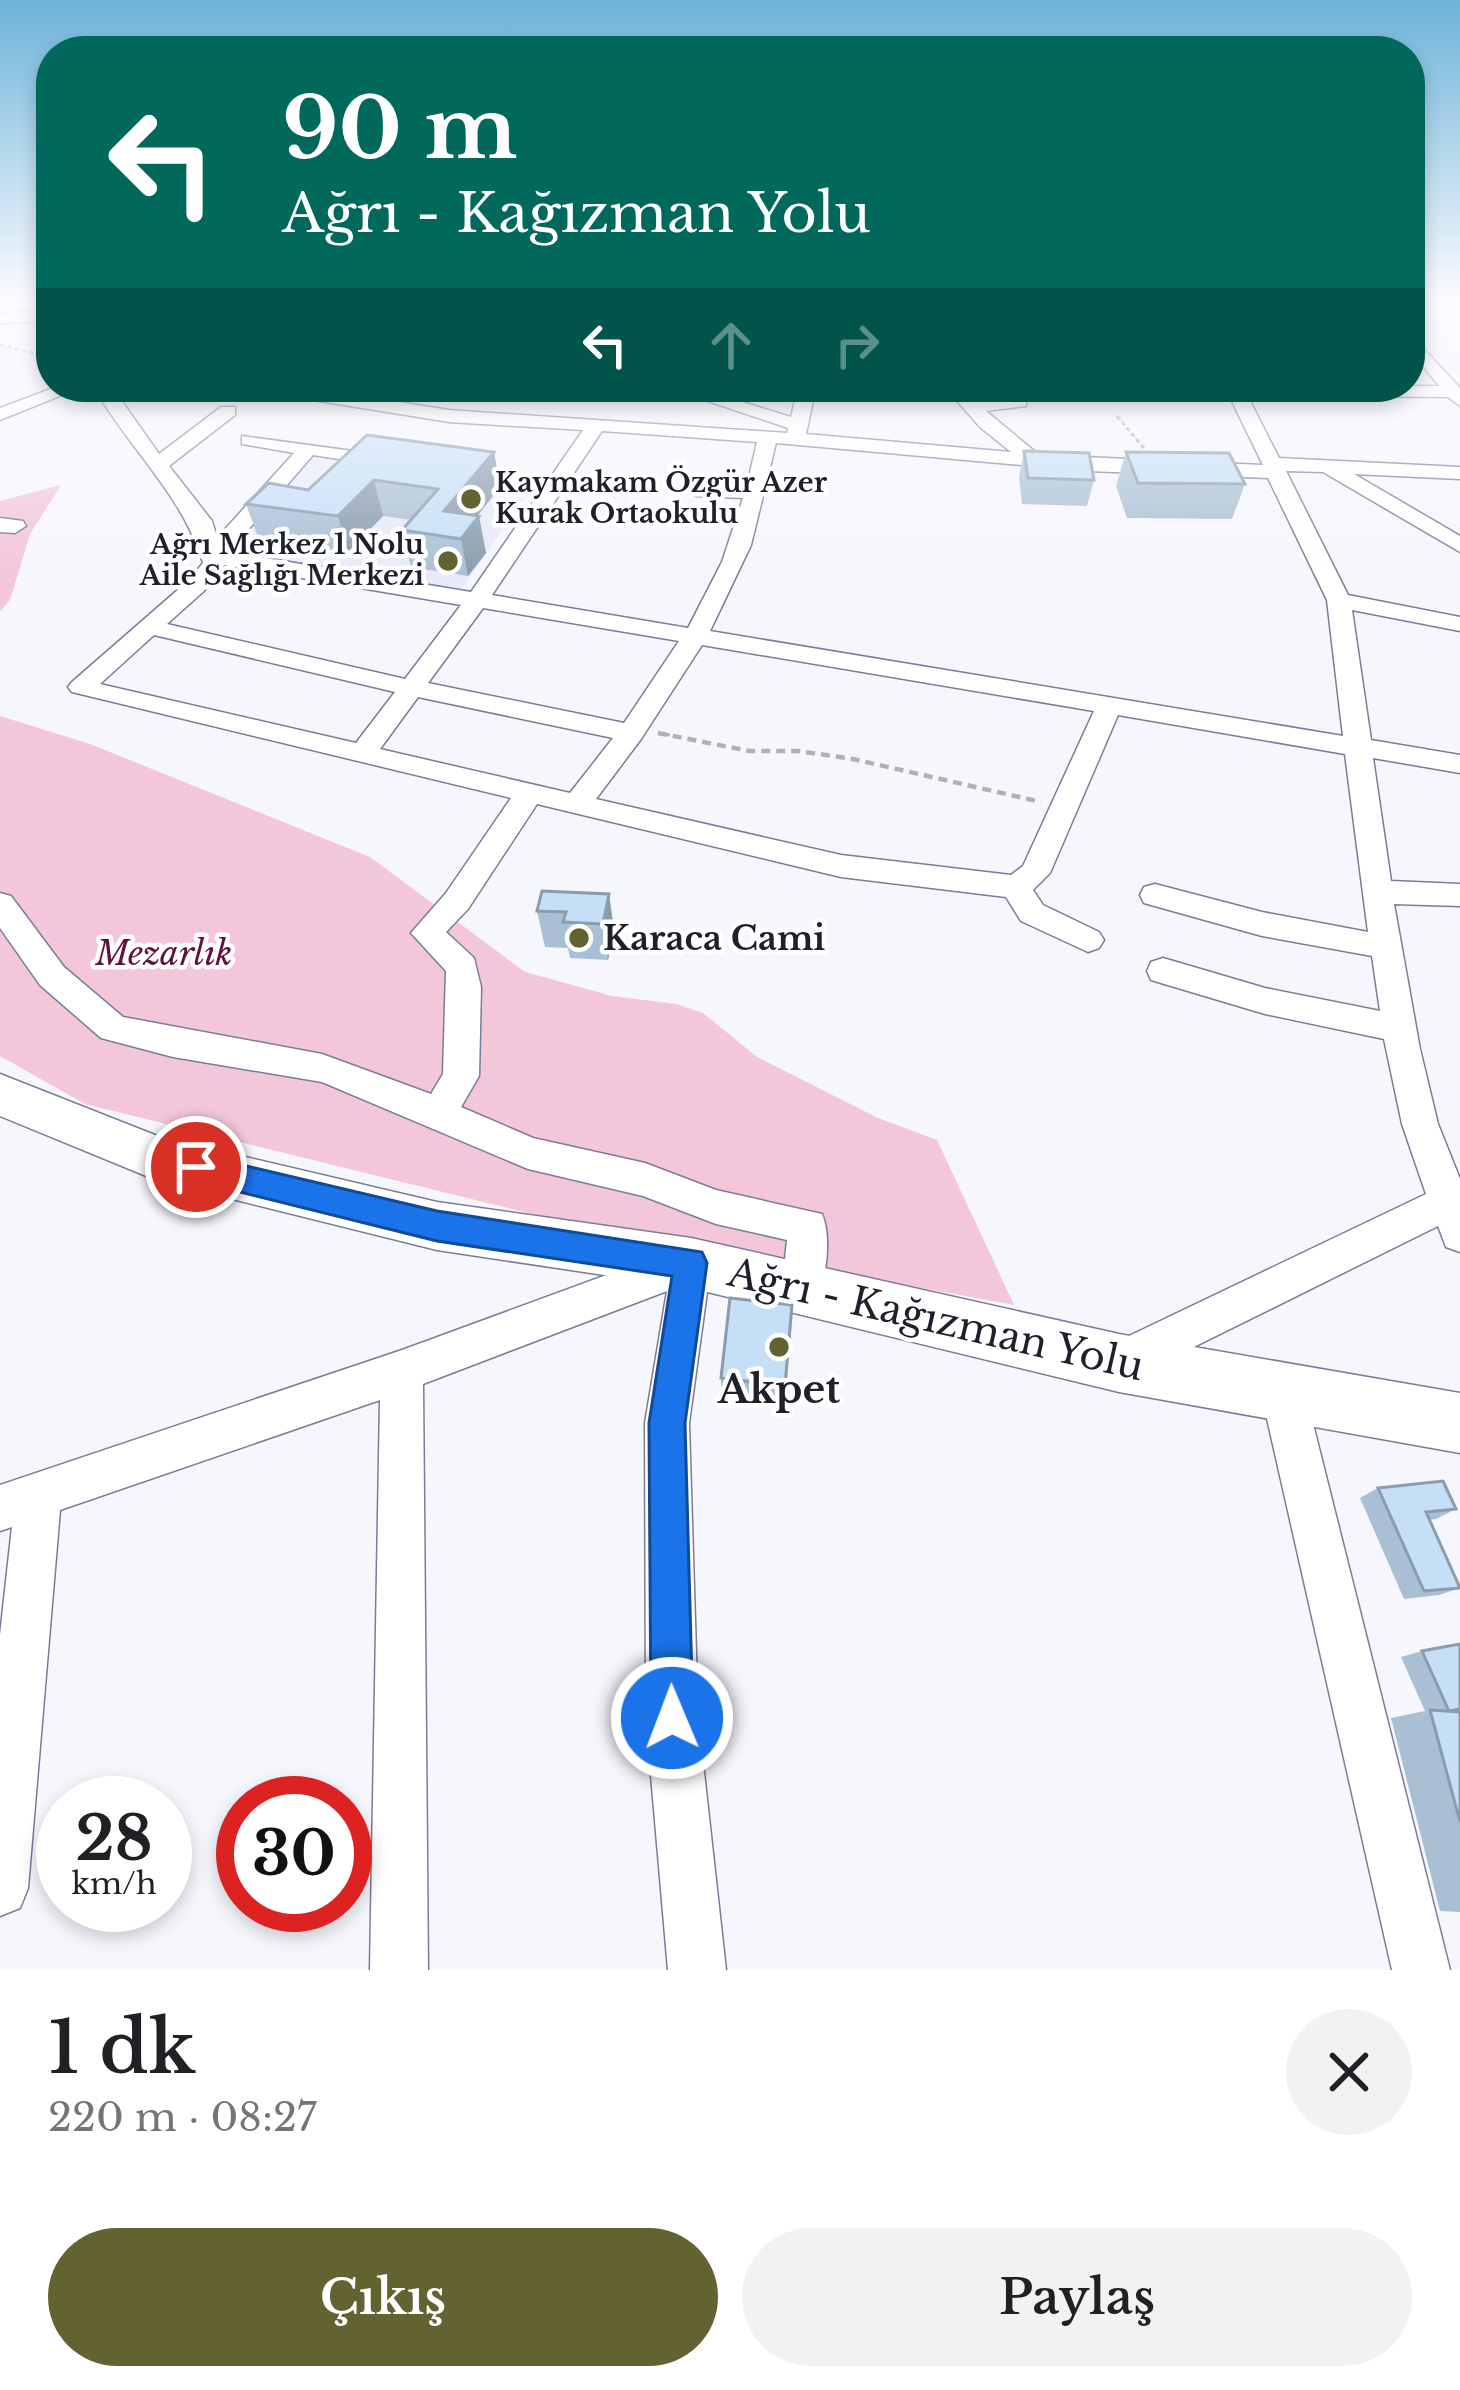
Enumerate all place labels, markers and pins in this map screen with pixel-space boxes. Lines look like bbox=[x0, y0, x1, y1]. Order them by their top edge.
place label: Kaymakam Özgür Azer Kurak Ortaokulu bbox=[495, 465, 828, 530]
marker: Kaymakam Özgür Azer Kurak Ortaokulu bbox=[458, 486, 484, 512]
place label: Ağrı Merkez 1 Nolu Aile Sağlığı Merkezi bbox=[139, 528, 424, 592]
marker: Ağrı Merkez 1 Nolu Aile Sağlığı Merkezi bbox=[435, 548, 461, 574]
place label: Karaca Cami bbox=[603, 918, 825, 959]
marker: Karaca Cami bbox=[566, 925, 592, 951]
pin bbox=[145, 1116, 247, 1218]
marker: Akpet bbox=[766, 1334, 792, 1360]
place label: Akpet bbox=[717, 1365, 840, 1414]

